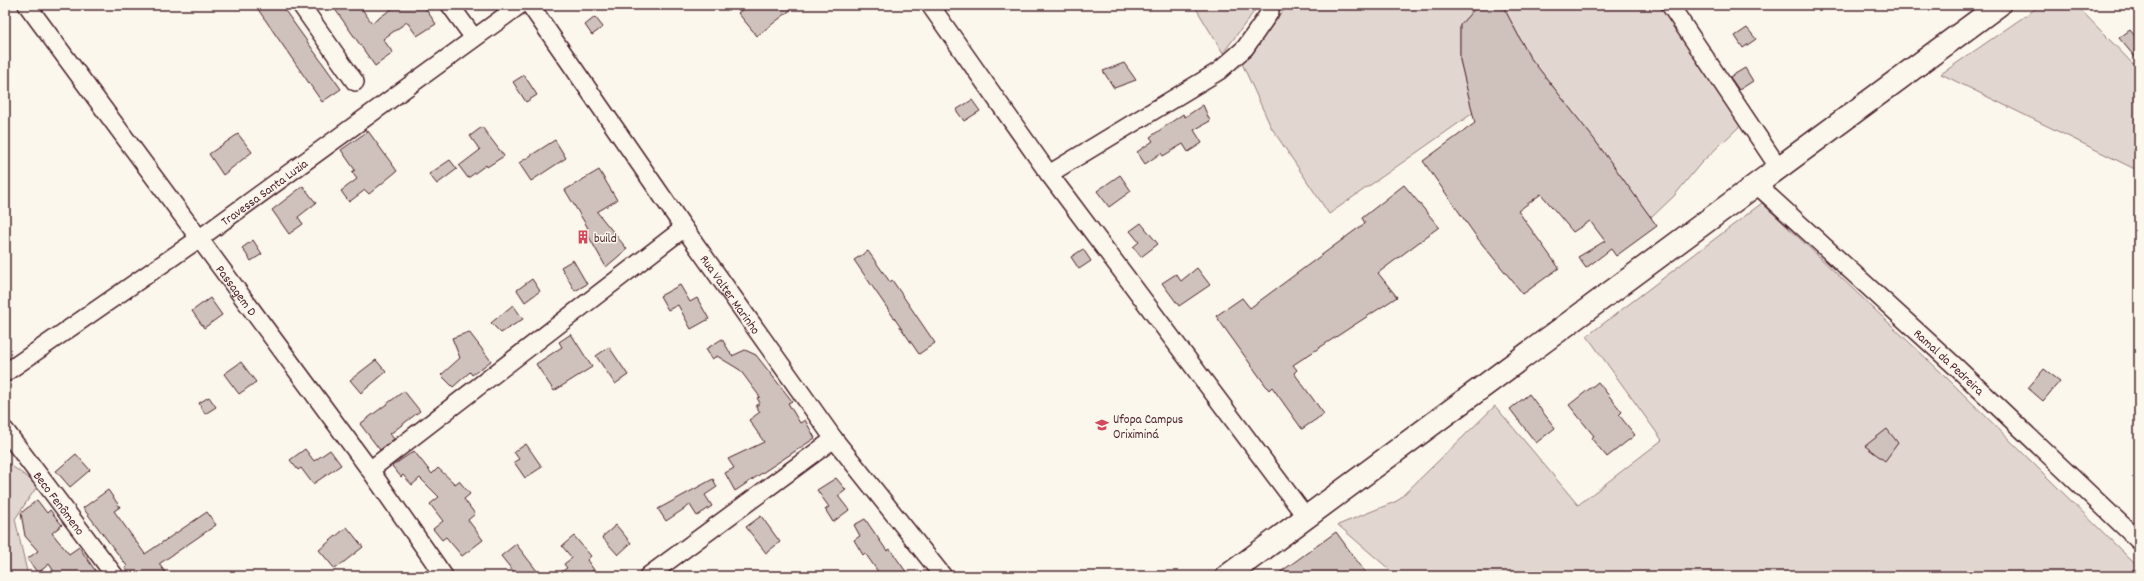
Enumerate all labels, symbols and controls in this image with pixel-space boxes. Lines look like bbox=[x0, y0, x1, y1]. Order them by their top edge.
street label: Travessa Santa Luzia bbox=[218, 155, 313, 232]
building icon: build bbox=[575, 229, 591, 245]
place label: build bbox=[594, 230, 617, 249]
street label: Rua Valter Marinho bbox=[694, 252, 764, 339]
street label: Passagem D bbox=[210, 262, 261, 321]
street label: Ramal da Pedreira bbox=[1908, 325, 1988, 401]
place label: Ufopa Campus Oriximiná bbox=[1113, 411, 1183, 445]
school or university icon: Ufopa Campus Oriximiná bbox=[1094, 417, 1110, 433]
street label: Beco Fenômeno bbox=[27, 468, 88, 540]

